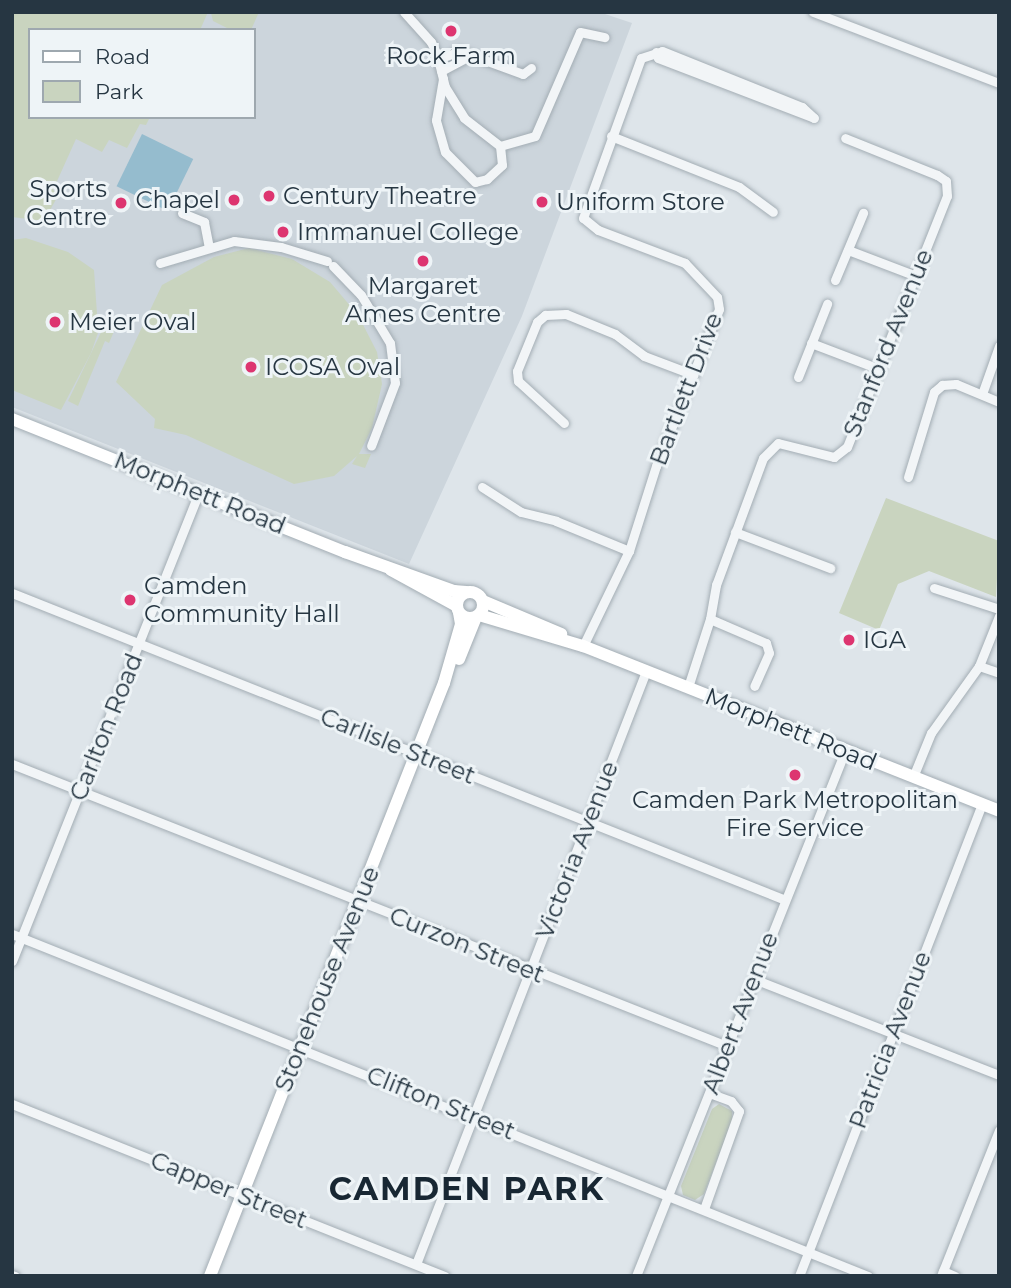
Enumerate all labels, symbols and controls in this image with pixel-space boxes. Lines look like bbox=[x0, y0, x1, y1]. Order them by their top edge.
marker: Rock Farm bbox=[443, 23, 459, 39]
legend bbox=[28, 28, 256, 119]
place label: Rock Farm bbox=[386, 42, 516, 70]
text: Road bbox=[95, 44, 150, 69]
text: Park bbox=[95, 79, 143, 104]
place label: Sports Centre bbox=[26, 175, 107, 231]
place label: Century Theatre bbox=[283, 182, 477, 210]
place label: Chapel bbox=[135, 186, 220, 214]
marker: Century Theatre bbox=[261, 188, 277, 204]
place label: Uniform Store bbox=[556, 188, 725, 216]
marker: Chapel bbox=[226, 192, 242, 208]
marker: Uniform Store bbox=[534, 194, 550, 210]
marker: Sports Centre bbox=[113, 195, 129, 211]
place label: Immanuel College bbox=[297, 218, 519, 246]
marker: Immanuel College bbox=[275, 224, 291, 240]
street label: Stanford Avenue bbox=[837, 245, 939, 441]
marker: Margaret Ames Centre bbox=[415, 253, 431, 269]
place label: Margaret Ames Centre bbox=[345, 272, 501, 328]
place label: Meier Oval bbox=[69, 308, 197, 336]
street label: Bartlett Drive bbox=[644, 309, 728, 469]
marker: Meier Oval bbox=[47, 314, 63, 330]
place label: ICOSA Oval bbox=[265, 353, 400, 381]
marker: ICOSA Oval bbox=[243, 359, 259, 375]
street label: Morphett Road bbox=[110, 445, 290, 541]
place label: Camden Community Hall bbox=[144, 572, 340, 628]
marker: Camden Community Hall bbox=[122, 592, 138, 608]
place label: IGA bbox=[863, 626, 906, 654]
marker: IGA bbox=[841, 632, 857, 648]
street label: Carlton Road bbox=[63, 649, 149, 805]
street label: Morphett Road bbox=[701, 681, 881, 777]
street label: Carlisle Street bbox=[316, 702, 480, 790]
street label: Victoria Avenue bbox=[530, 757, 624, 943]
marker: Camden Park Metropolitan Fire Service bbox=[787, 767, 803, 783]
place label: Camden Park Metropolitan Fire Service bbox=[632, 786, 958, 842]
street label: Stonehouse Avenue bbox=[269, 862, 385, 1096]
street label: Curzon Street bbox=[385, 901, 549, 989]
street label: Albert Avenue bbox=[696, 928, 784, 1098]
street label: Patricia Avenue bbox=[843, 947, 937, 1133]
street label: Clifton Street bbox=[363, 1060, 519, 1146]
street label: Capper Street bbox=[146, 1145, 312, 1235]
district label: CAMDEN PARK bbox=[330, 1170, 604, 1208]

